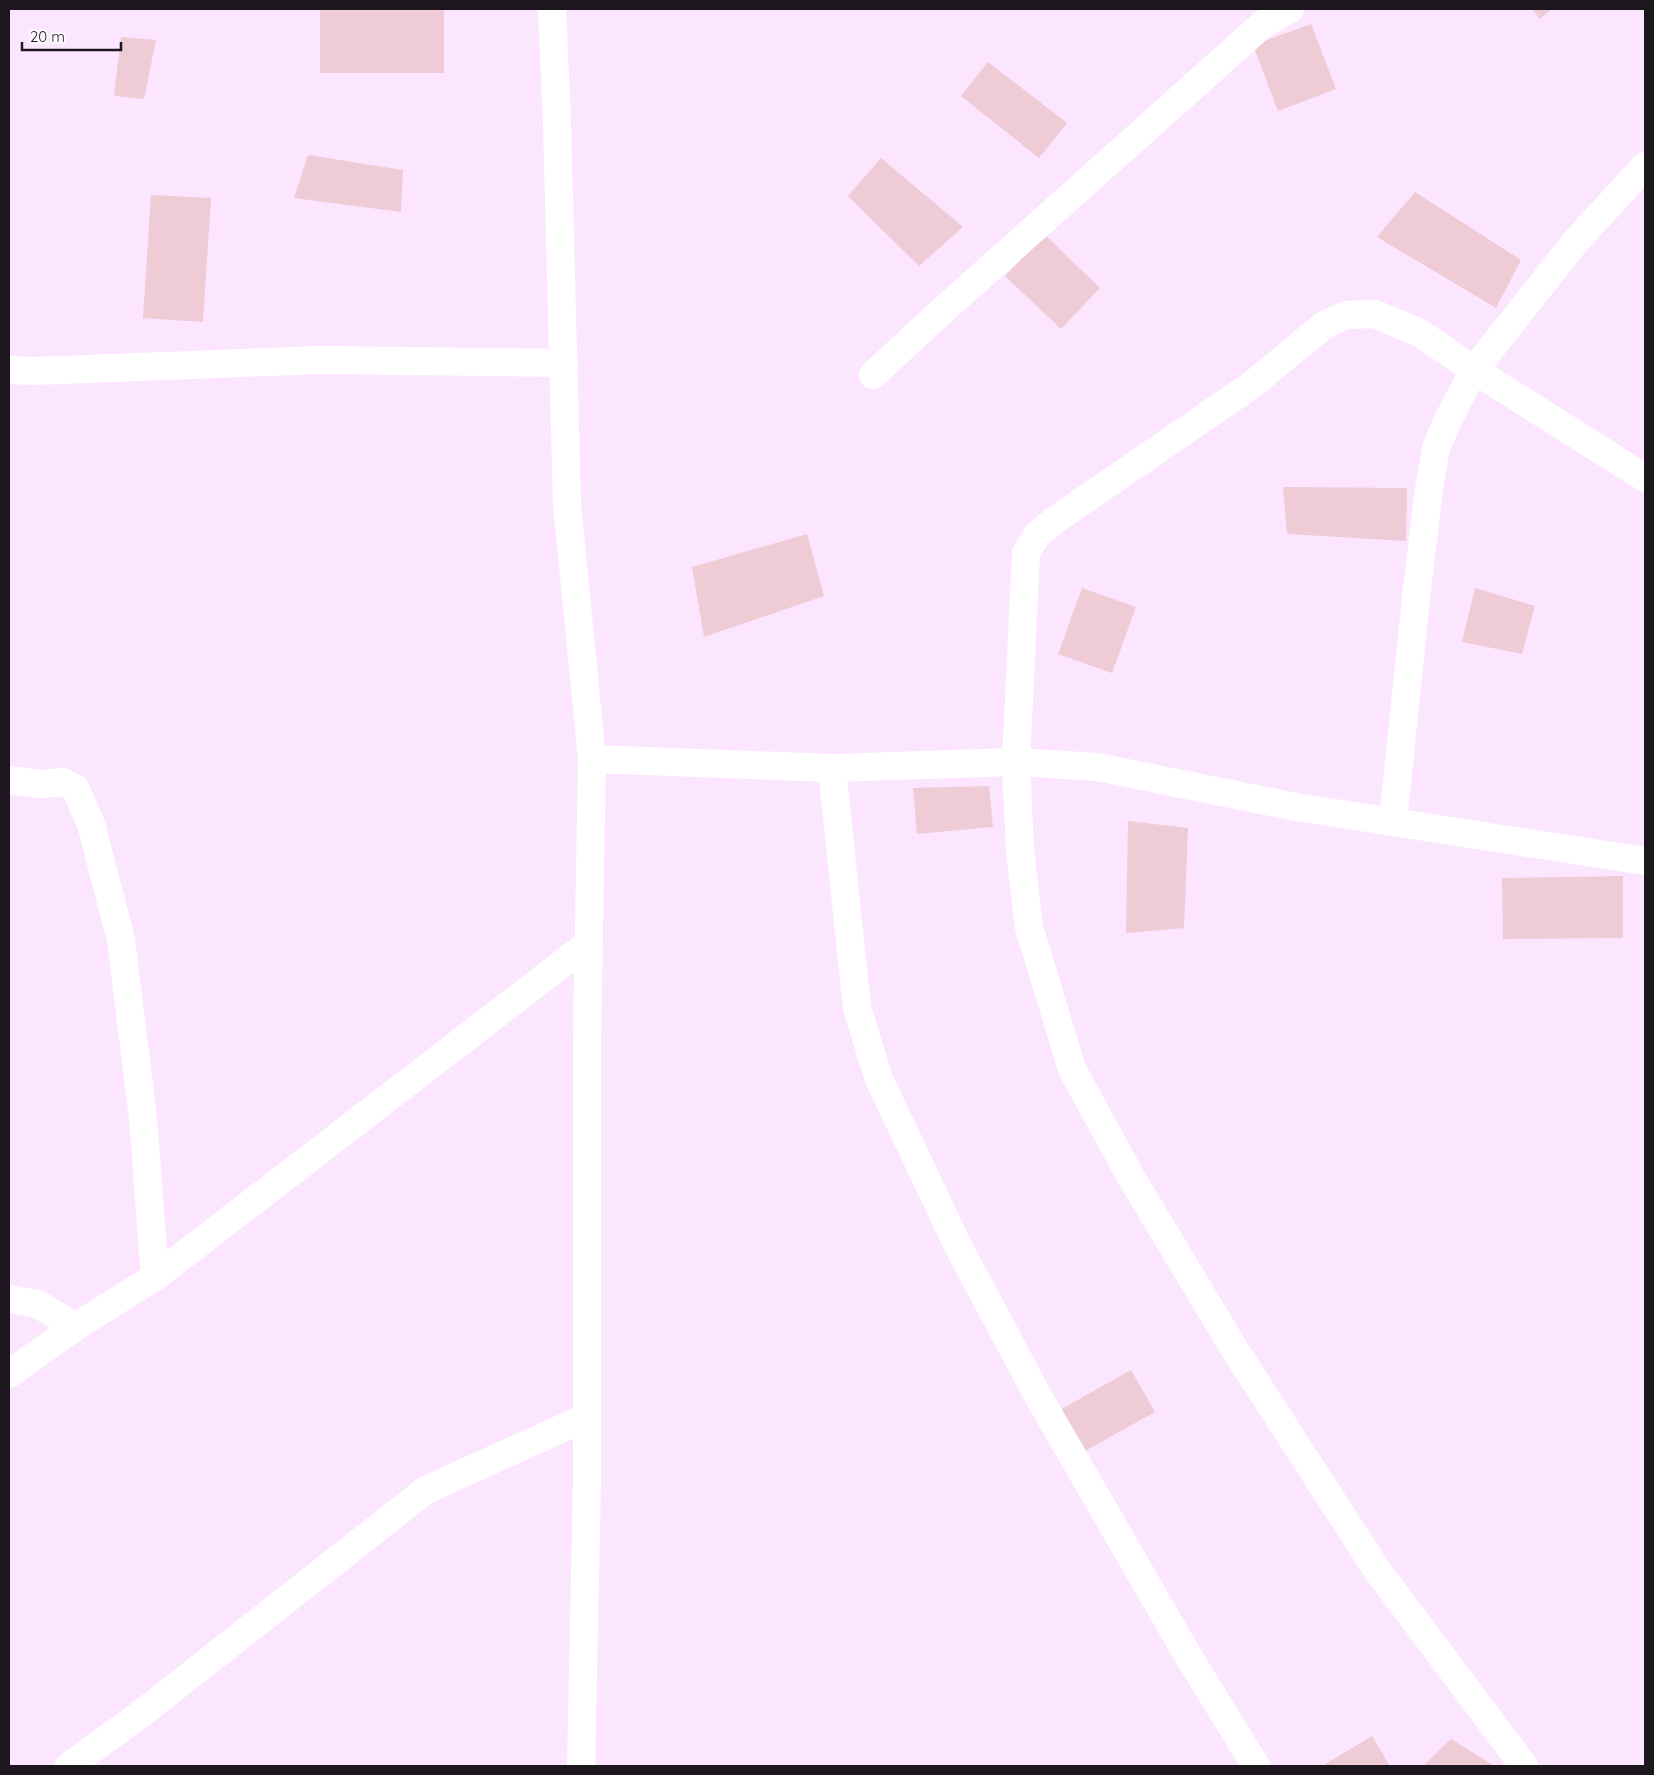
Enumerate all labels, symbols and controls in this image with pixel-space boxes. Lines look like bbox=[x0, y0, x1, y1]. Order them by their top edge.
scale bar bbox=[22, 20, 121, 52]
text: 20 m bbox=[30, 27, 65, 46]

